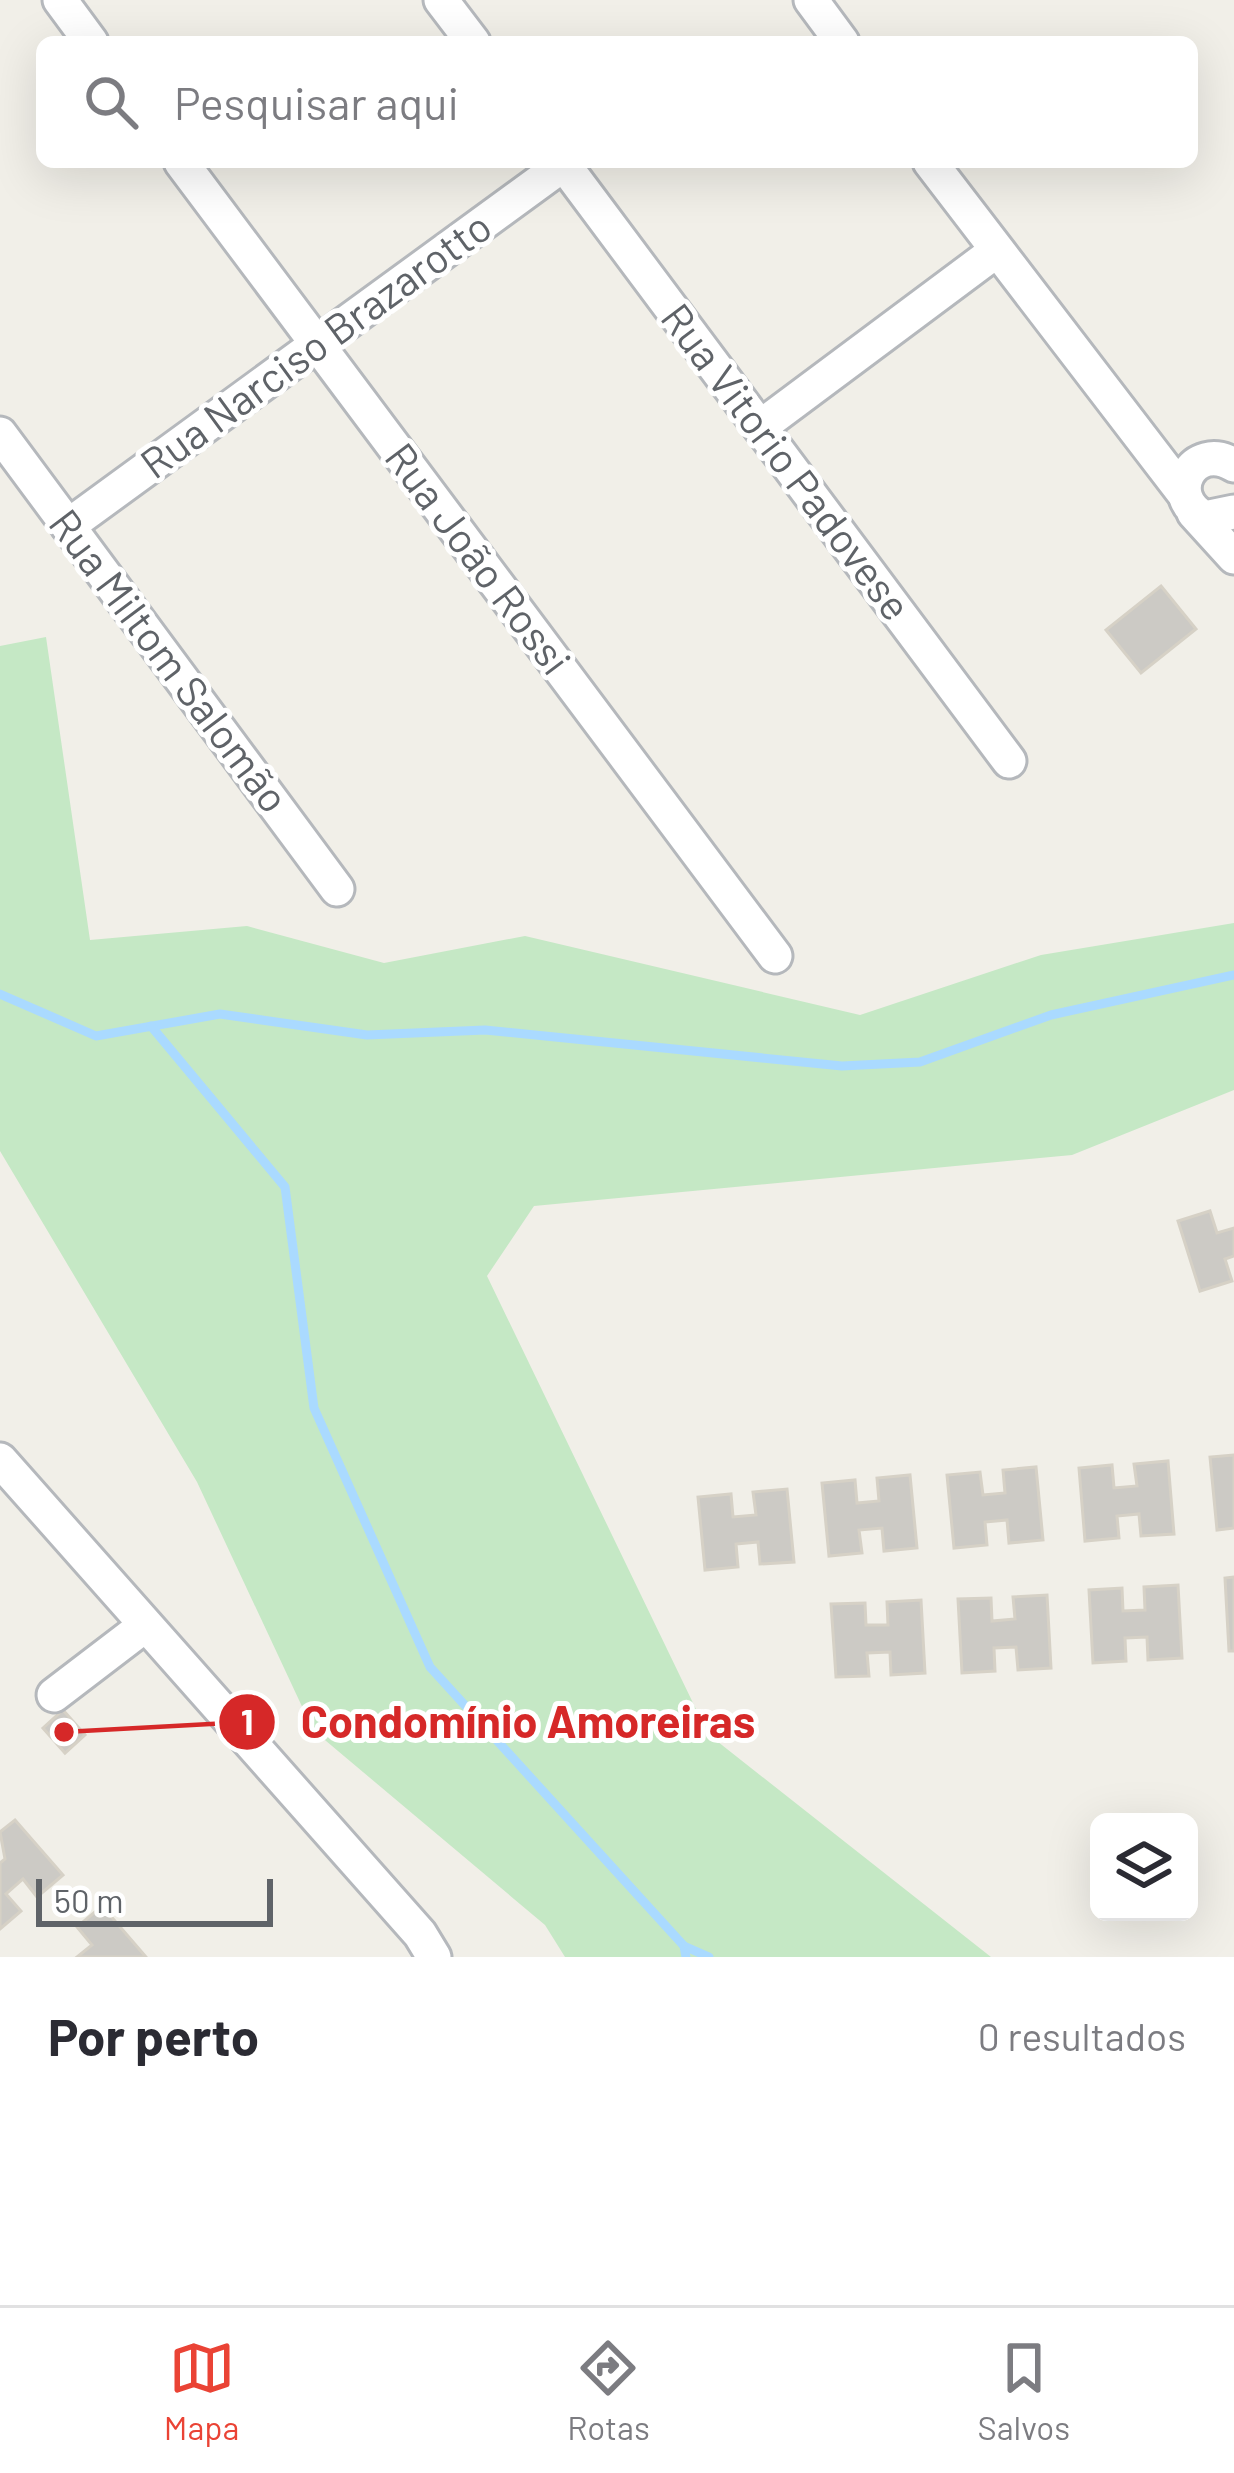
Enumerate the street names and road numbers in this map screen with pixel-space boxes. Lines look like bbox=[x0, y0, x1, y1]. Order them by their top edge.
street label: Rua Narciso Brazarotto bbox=[130, 199, 500, 487]
street label: Rua Vitorio Padovese bbox=[652, 293, 923, 629]
street label: Rua João Rossi bbox=[376, 432, 583, 683]
street label: Rua Miltom Salomão bbox=[40, 498, 301, 821]

